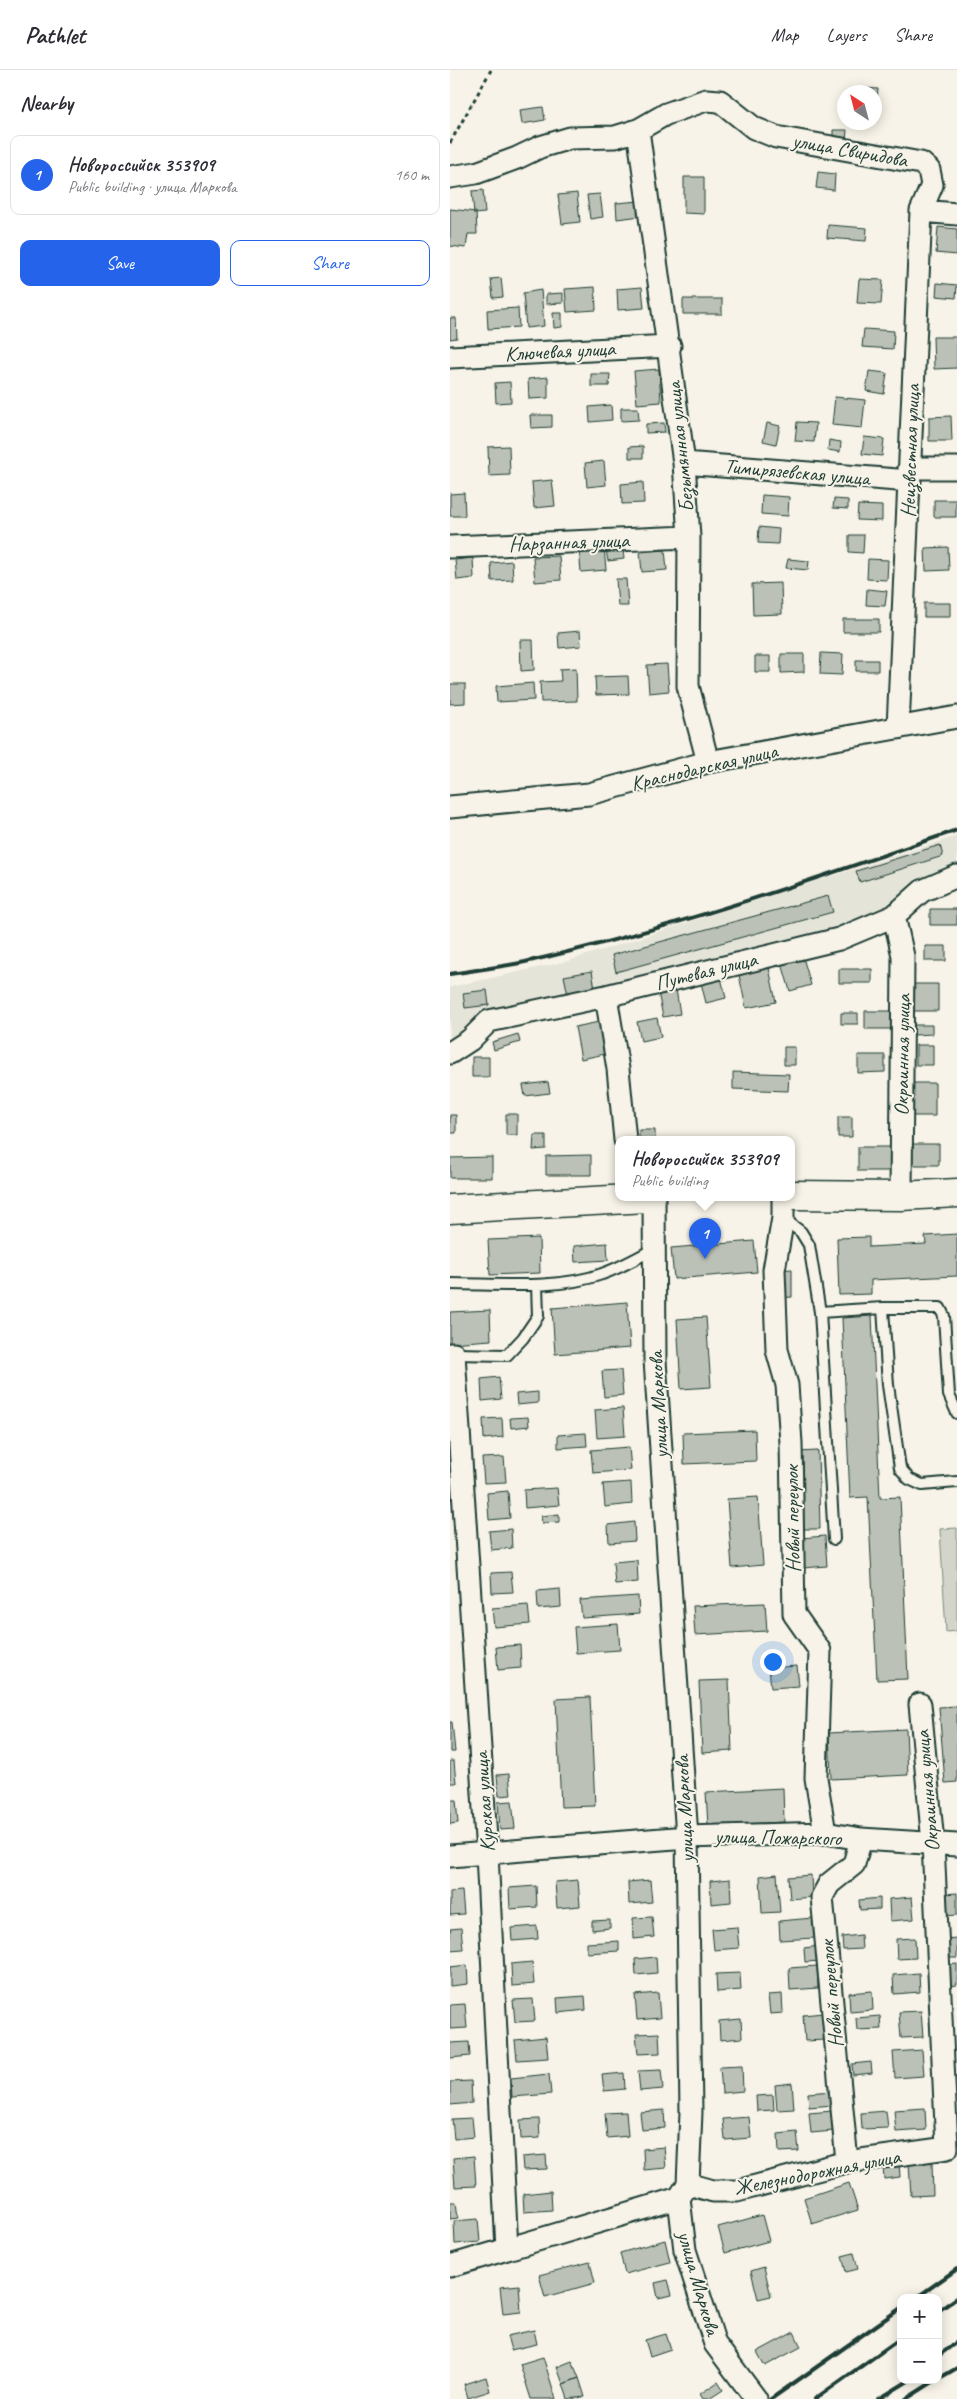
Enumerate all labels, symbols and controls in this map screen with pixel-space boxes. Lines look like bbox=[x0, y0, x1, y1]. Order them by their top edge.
text: Pathlet bbox=[25, 20, 85, 50]
text: Map bbox=[771, 24, 799, 46]
text: Layers bbox=[827, 24, 866, 46]
text: Share bbox=[894, 24, 932, 46]
north arrow bbox=[837, 85, 882, 130]
text: Nearby bbox=[20, 90, 73, 116]
street label: улица Свиридова bbox=[788, 127, 911, 173]
text: Новороссийск 353909 bbox=[68, 153, 215, 177]
text: 1 bbox=[33, 165, 41, 185]
text: 160 m bbox=[395, 165, 429, 185]
text: Public building · улица Маркова bbox=[68, 177, 237, 197]
button: Save bbox=[20, 240, 220, 286]
button: Share bbox=[230, 240, 430, 286]
street label: Ключевая улица bbox=[504, 335, 618, 367]
street label: Безымянная улица bbox=[660, 378, 701, 514]
street label: Неизвестная улица bbox=[895, 382, 926, 518]
street label: Тимирязевская улица bbox=[723, 453, 873, 492]
street label: Нарзанная улица bbox=[508, 527, 632, 557]
street label: Краснодарская улица bbox=[628, 737, 781, 796]
street label: Путевая улица bbox=[652, 945, 761, 996]
street label: Окраинная улица bbox=[888, 992, 916, 1116]
popup bbox=[615, 1136, 795, 1201]
text: Новороссийск 353909 bbox=[632, 1147, 778, 1171]
text: Public building bbox=[632, 1171, 708, 1191]
pin: 1 bbox=[689, 1218, 721, 1259]
street label: улица Маркова bbox=[642, 1348, 674, 1461]
street label: Новый переулок bbox=[778, 1463, 806, 1573]
your location bbox=[760, 1649, 786, 1675]
street label: Окраинная улица bbox=[909, 1727, 945, 1853]
street label: Курская улица bbox=[467, 1749, 500, 1853]
street label: улица Маркова bbox=[668, 1752, 700, 1865]
street label: улица Пожарского bbox=[712, 1823, 843, 1851]
street label: Новый переулок bbox=[813, 1937, 849, 2049]
street label: Железнодорожная улица bbox=[732, 2143, 904, 2201]
street label: улица Маркова bbox=[671, 2226, 727, 2341]
map controls bbox=[897, 2294, 942, 2384]
button: + bbox=[897, 2294, 942, 2339]
button: − bbox=[897, 2339, 942, 2384]

